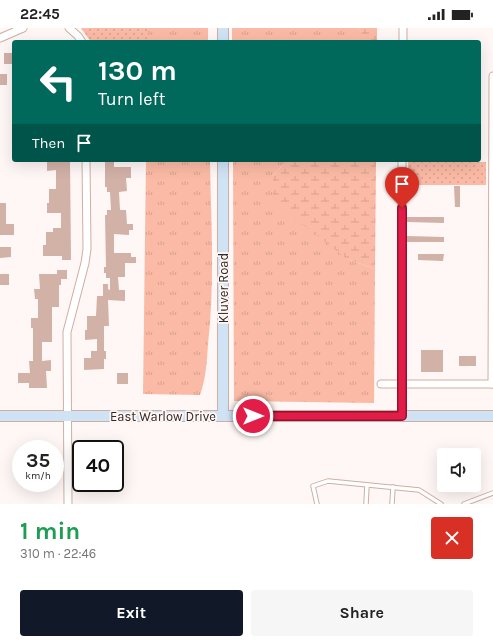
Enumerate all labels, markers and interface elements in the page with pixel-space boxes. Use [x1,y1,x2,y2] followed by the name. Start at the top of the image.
[20,5,60,23] text: 22:45
[98,54,177,87] text: 130 m
[32,56,84,108] icon: left
[98,88,166,110] text: Turn left
[73,132,95,154] icon: arrive
[32,134,65,152] text: Then
[385,167,419,208] pin
[391,173,413,195] icon: arrive
[216,253,231,323] street label: Kluver Road
[232,395,274,437] position arrow
[110,409,216,424] street label: East Warlow Drive
[72,440,124,492] speed limit sign: 40
[437,448,481,492] map controls
[437,448,481,492] button: sound
[26,449,50,472] text: 35
[25,470,51,482] text: km/h
[20,517,80,545] text: 1 min
[431,517,473,559] button: close
[20,546,96,561] text: 310 m · 22:46
[20,590,243,636] button: Exit
[251,590,473,636] button: Share

